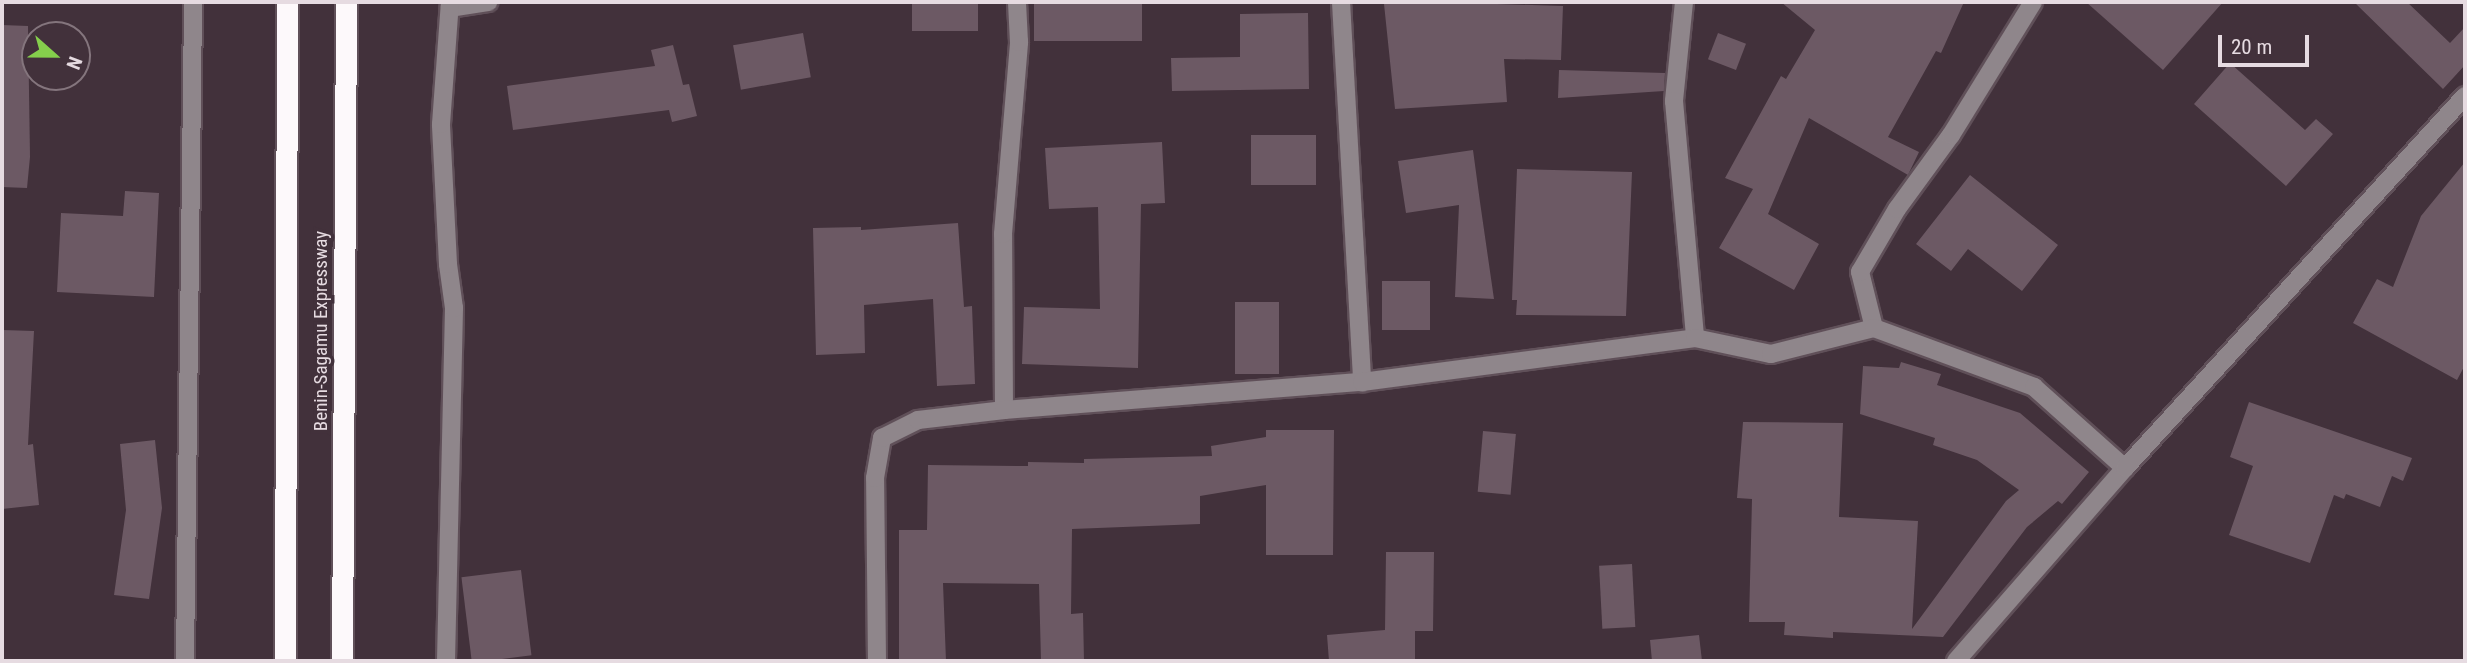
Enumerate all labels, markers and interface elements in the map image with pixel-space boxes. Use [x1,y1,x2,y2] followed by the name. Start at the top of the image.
[21,21,91,91] north arrow
[2222,21,2313,65] scale bar
[2231,35,2272,59] text: 20 m
[61,53,87,73] text: N
[310,231,332,431] street label: Benin-Sagamu Expressway

